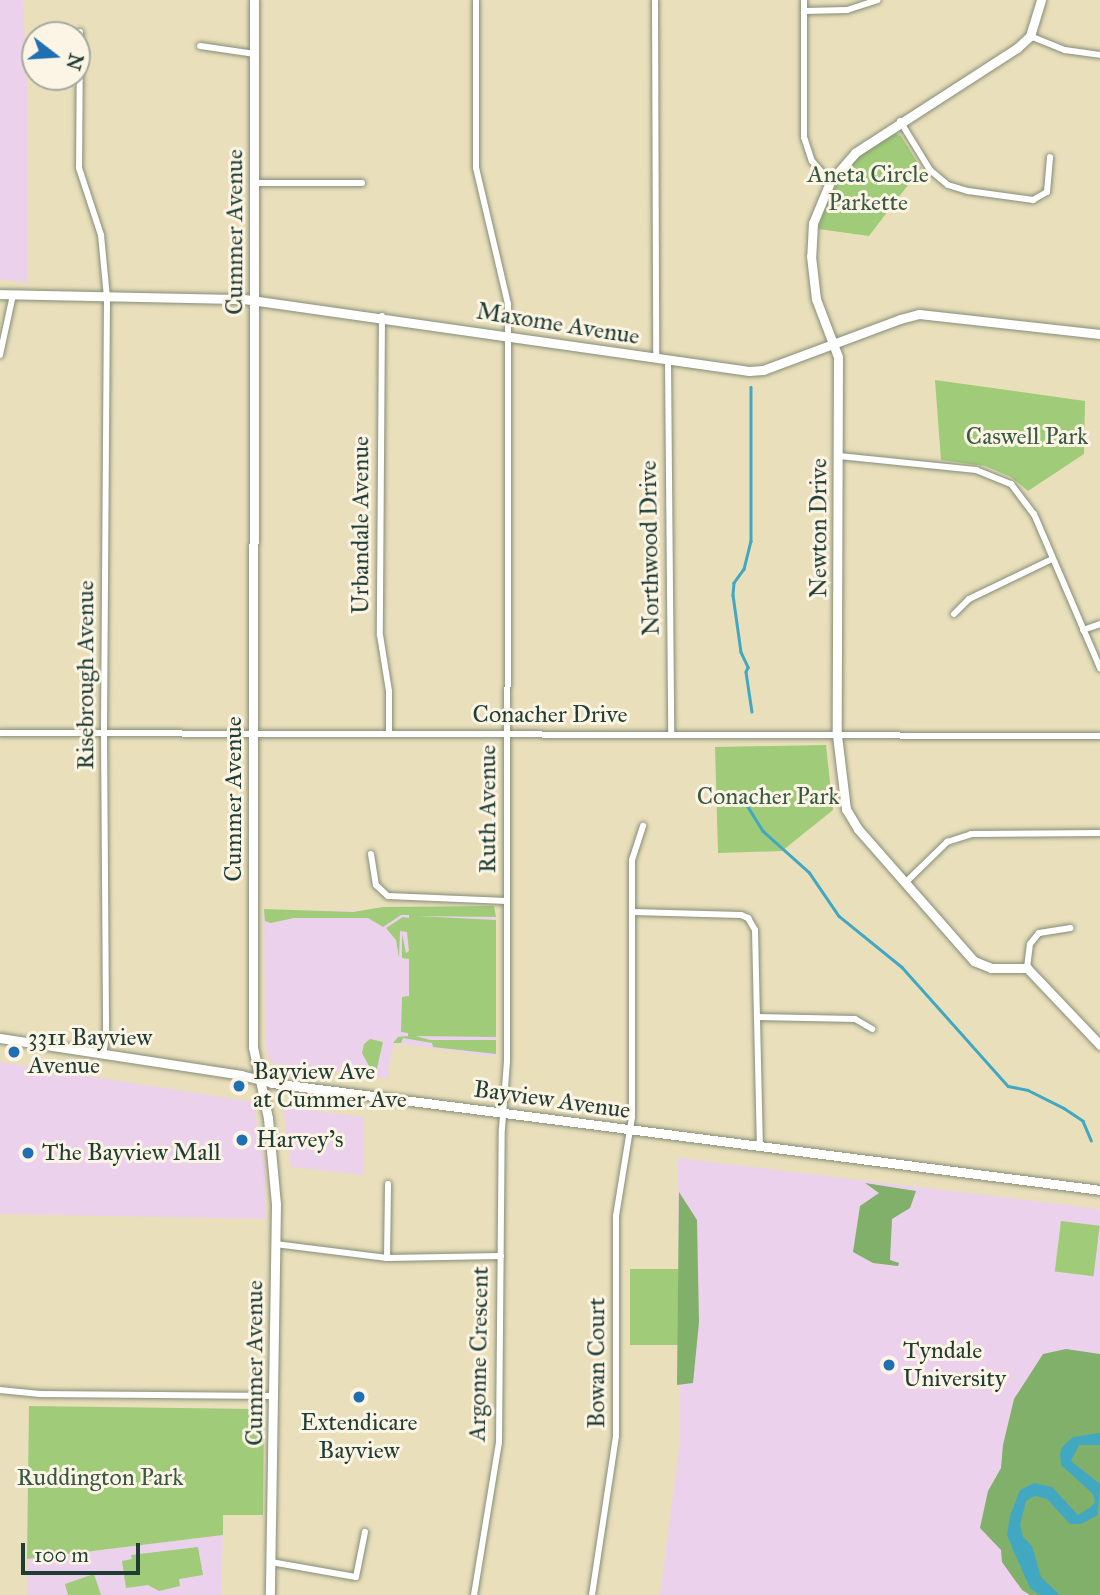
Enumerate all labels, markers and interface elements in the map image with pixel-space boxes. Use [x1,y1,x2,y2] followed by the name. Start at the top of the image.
[21,21,91,91] north arrow
[61,51,88,73] text: N
[221,149,249,315] street label: Cummer Avenue
[807,161,929,217] park label: Aneta Circle Parkette
[474,297,642,351] street label: Maxome Avenue
[966,423,1088,451] park label: Caswell Park
[347,436,375,614] street label: Urbandale Avenue
[805,458,833,598] street label: Newton Drive
[634,460,666,636] street label: Northwood Drive
[72,580,100,770] street label: Risebrough Avenue
[473,701,627,729] street label: Conacher Drive
[220,716,248,882] street label: Cummer Avenue
[474,745,502,873] street label: Ruth Avenue
[697,783,839,811] park label: Conacher Park
[28,1024,152,1080] place label: 3311 Bayview Avenue
[6,1044,22,1060] marker: 3311 Bayview Avenue
[253,1058,407,1114] place label: Bayview Ave at Cummer Ave
[472,1075,632,1125] street label: Bayview Avenue
[231,1078,247,1094] marker: Bayview Ave at Cummer Ave
[256,1126,344,1154] place label: Harvey's
[234,1132,250,1148] marker: Harvey's
[42,1139,221,1167] place label: The Bayview Mall
[20,1145,36,1161] marker: The Bayview Mall
[463,1266,495,1442] street label: Argonne Crescent
[241,1280,269,1446] street label: Cummer Avenue
[583,1298,611,1428] street label: Bowan Court
[903,1337,1006,1393] place label: Tyndale University
[881,1357,897,1373] marker: Tyndale University
[351,1389,367,1405] marker: Extendicare Bayview
[301,1409,417,1465] place label: Extendicare Bayview
[17,1464,183,1492] park label: Ruddington Park
[24,1528,144,1572] scale bar
[34,1542,89,1568] text: 100 m

